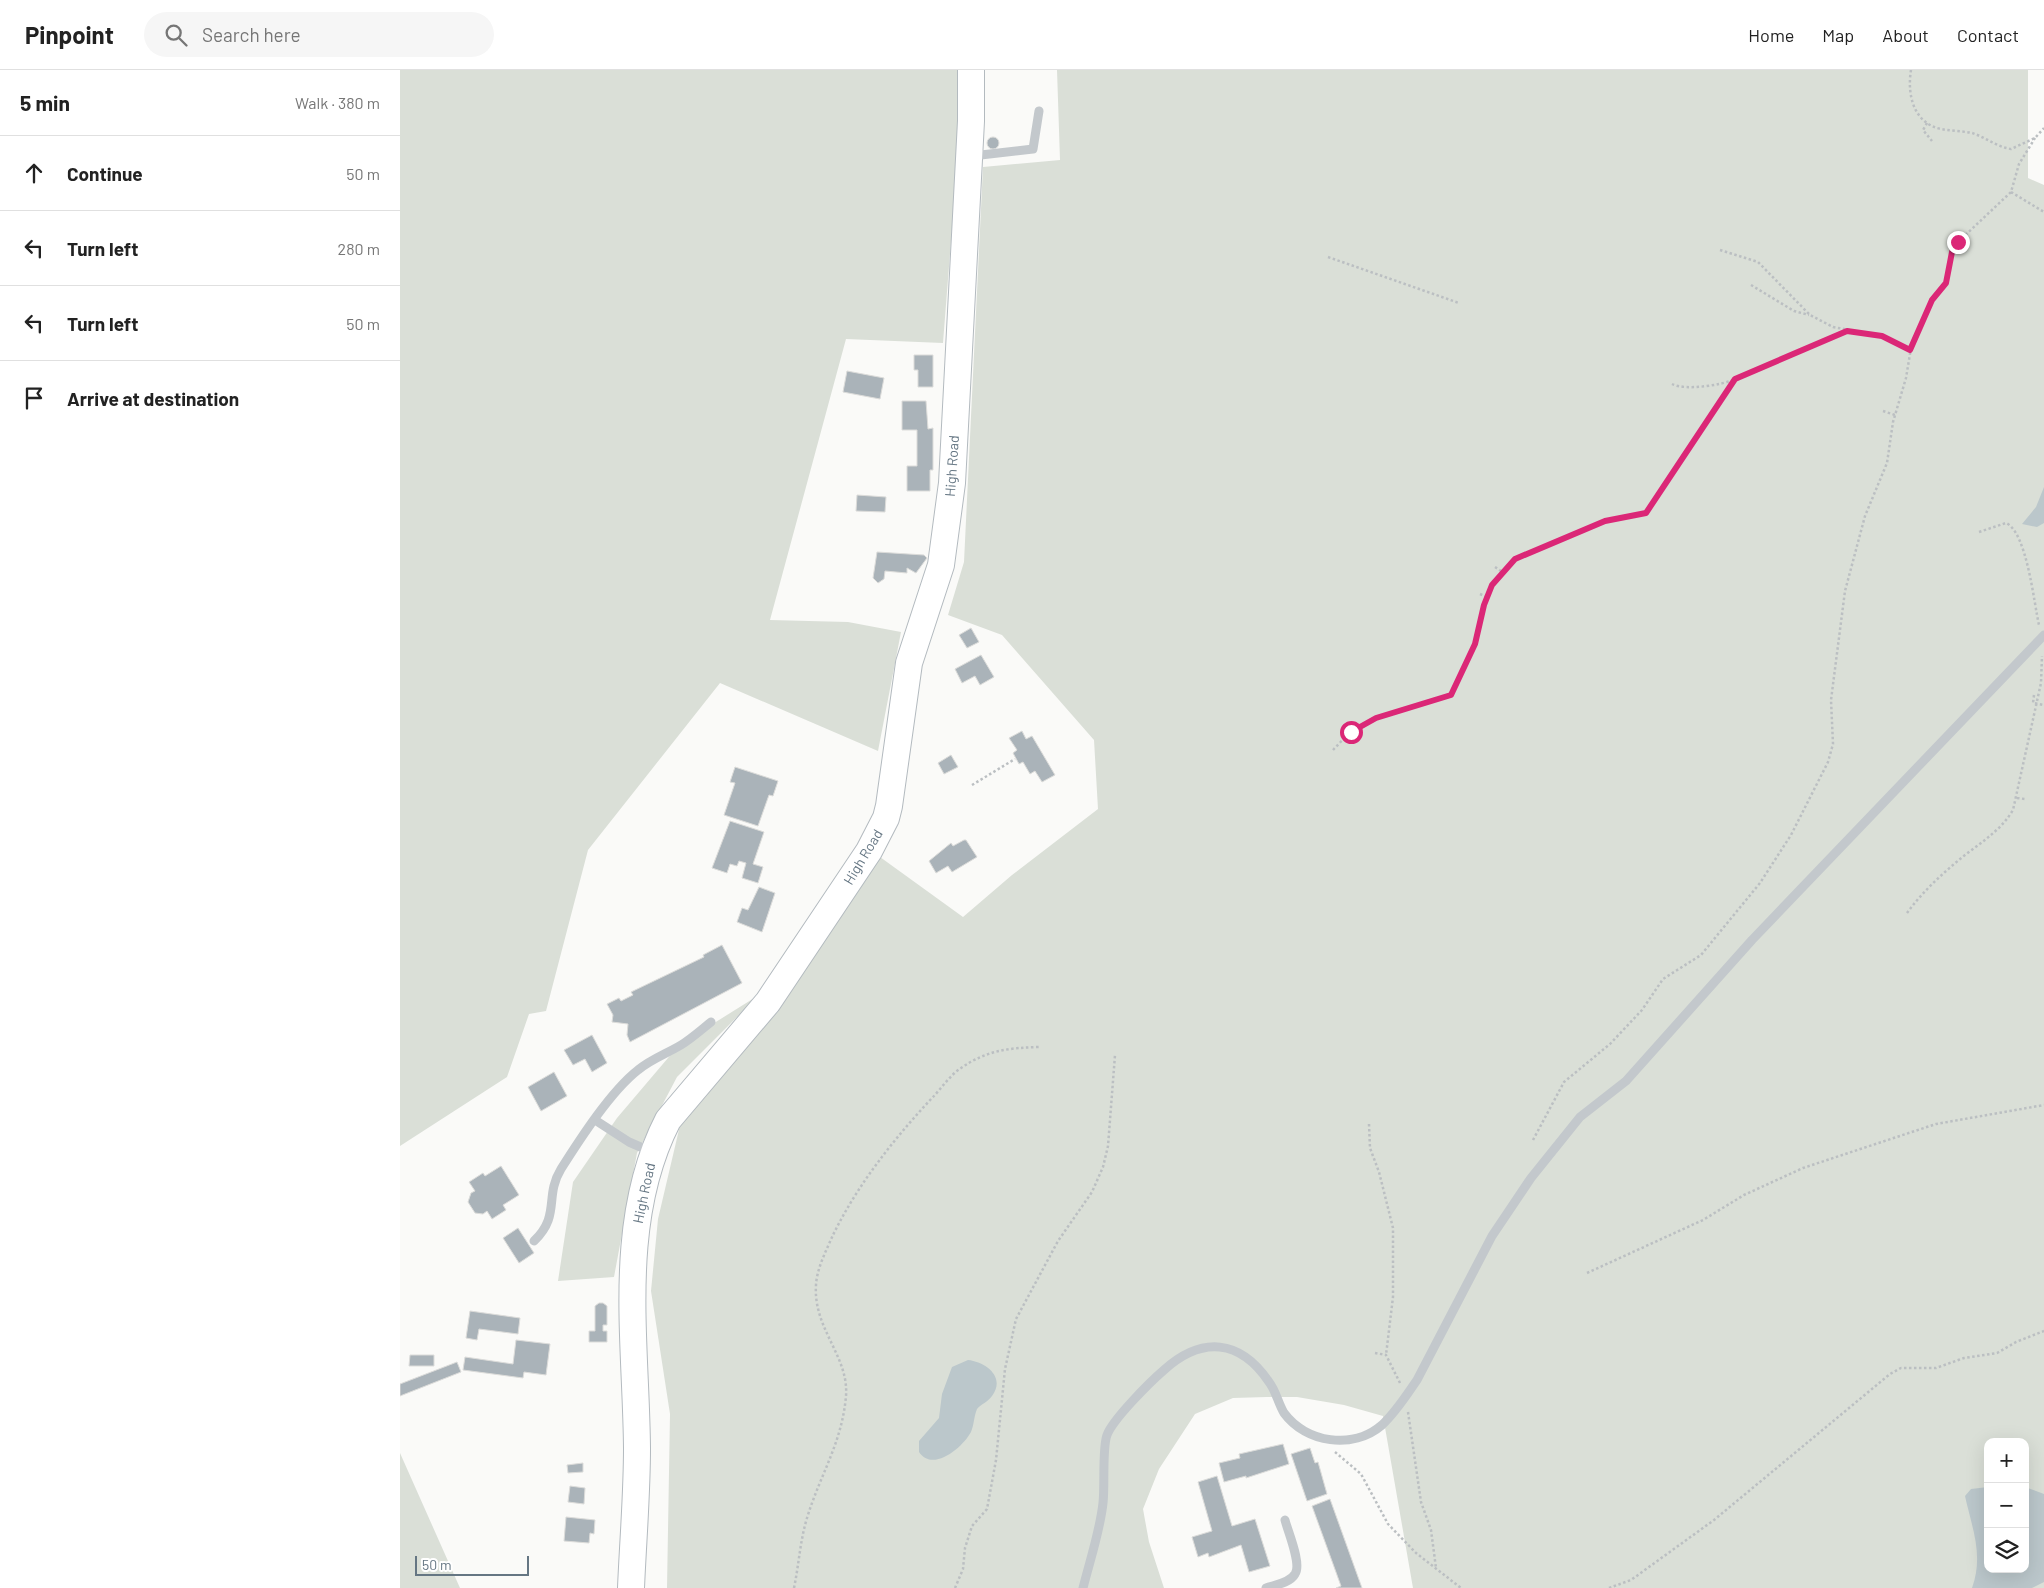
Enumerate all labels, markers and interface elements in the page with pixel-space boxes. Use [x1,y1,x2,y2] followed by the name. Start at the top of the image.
[144,12,494,57] search box
[25,20,114,49] text: Pinpoint
[162,21,190,49] icon: search
[202,23,301,46] text: Search here
[1748,24,1794,46] text: Home
[1822,24,1854,46] text: Map
[1882,24,1929,46] text: About
[1957,24,2019,46] text: Contact
[20,90,70,115] text: 5 min
[295,93,380,112] text: Walk · 380 m
[20,159,48,187] icon: ahead
[67,162,143,185] text: Continue
[346,164,380,183] text: 50 m
[1947,231,1970,254] route end
[20,234,48,262] icon: left
[67,237,138,260] text: Turn left
[338,239,380,258] text: 280 m
[20,309,48,337] icon: left
[67,312,138,335] text: Turn left
[346,314,380,333] text: 50 m
[20,384,48,412] icon: arrive
[67,387,239,410] text: Arrive at destination
[941,435,962,497] street label: High Road
[1340,721,1363,744] route start
[839,826,886,887] street label: High Road
[629,1161,658,1225] street label: High Road
[1984,1438,2029,1573] map controls
[1984,1438,2029,1483] button: +
[1984,1483,2029,1528] button: −
[1984,1528,2029,1573] button: layers
[415,1553,529,1576] scale bar
[422,1556,451,1573] text: 50 m

